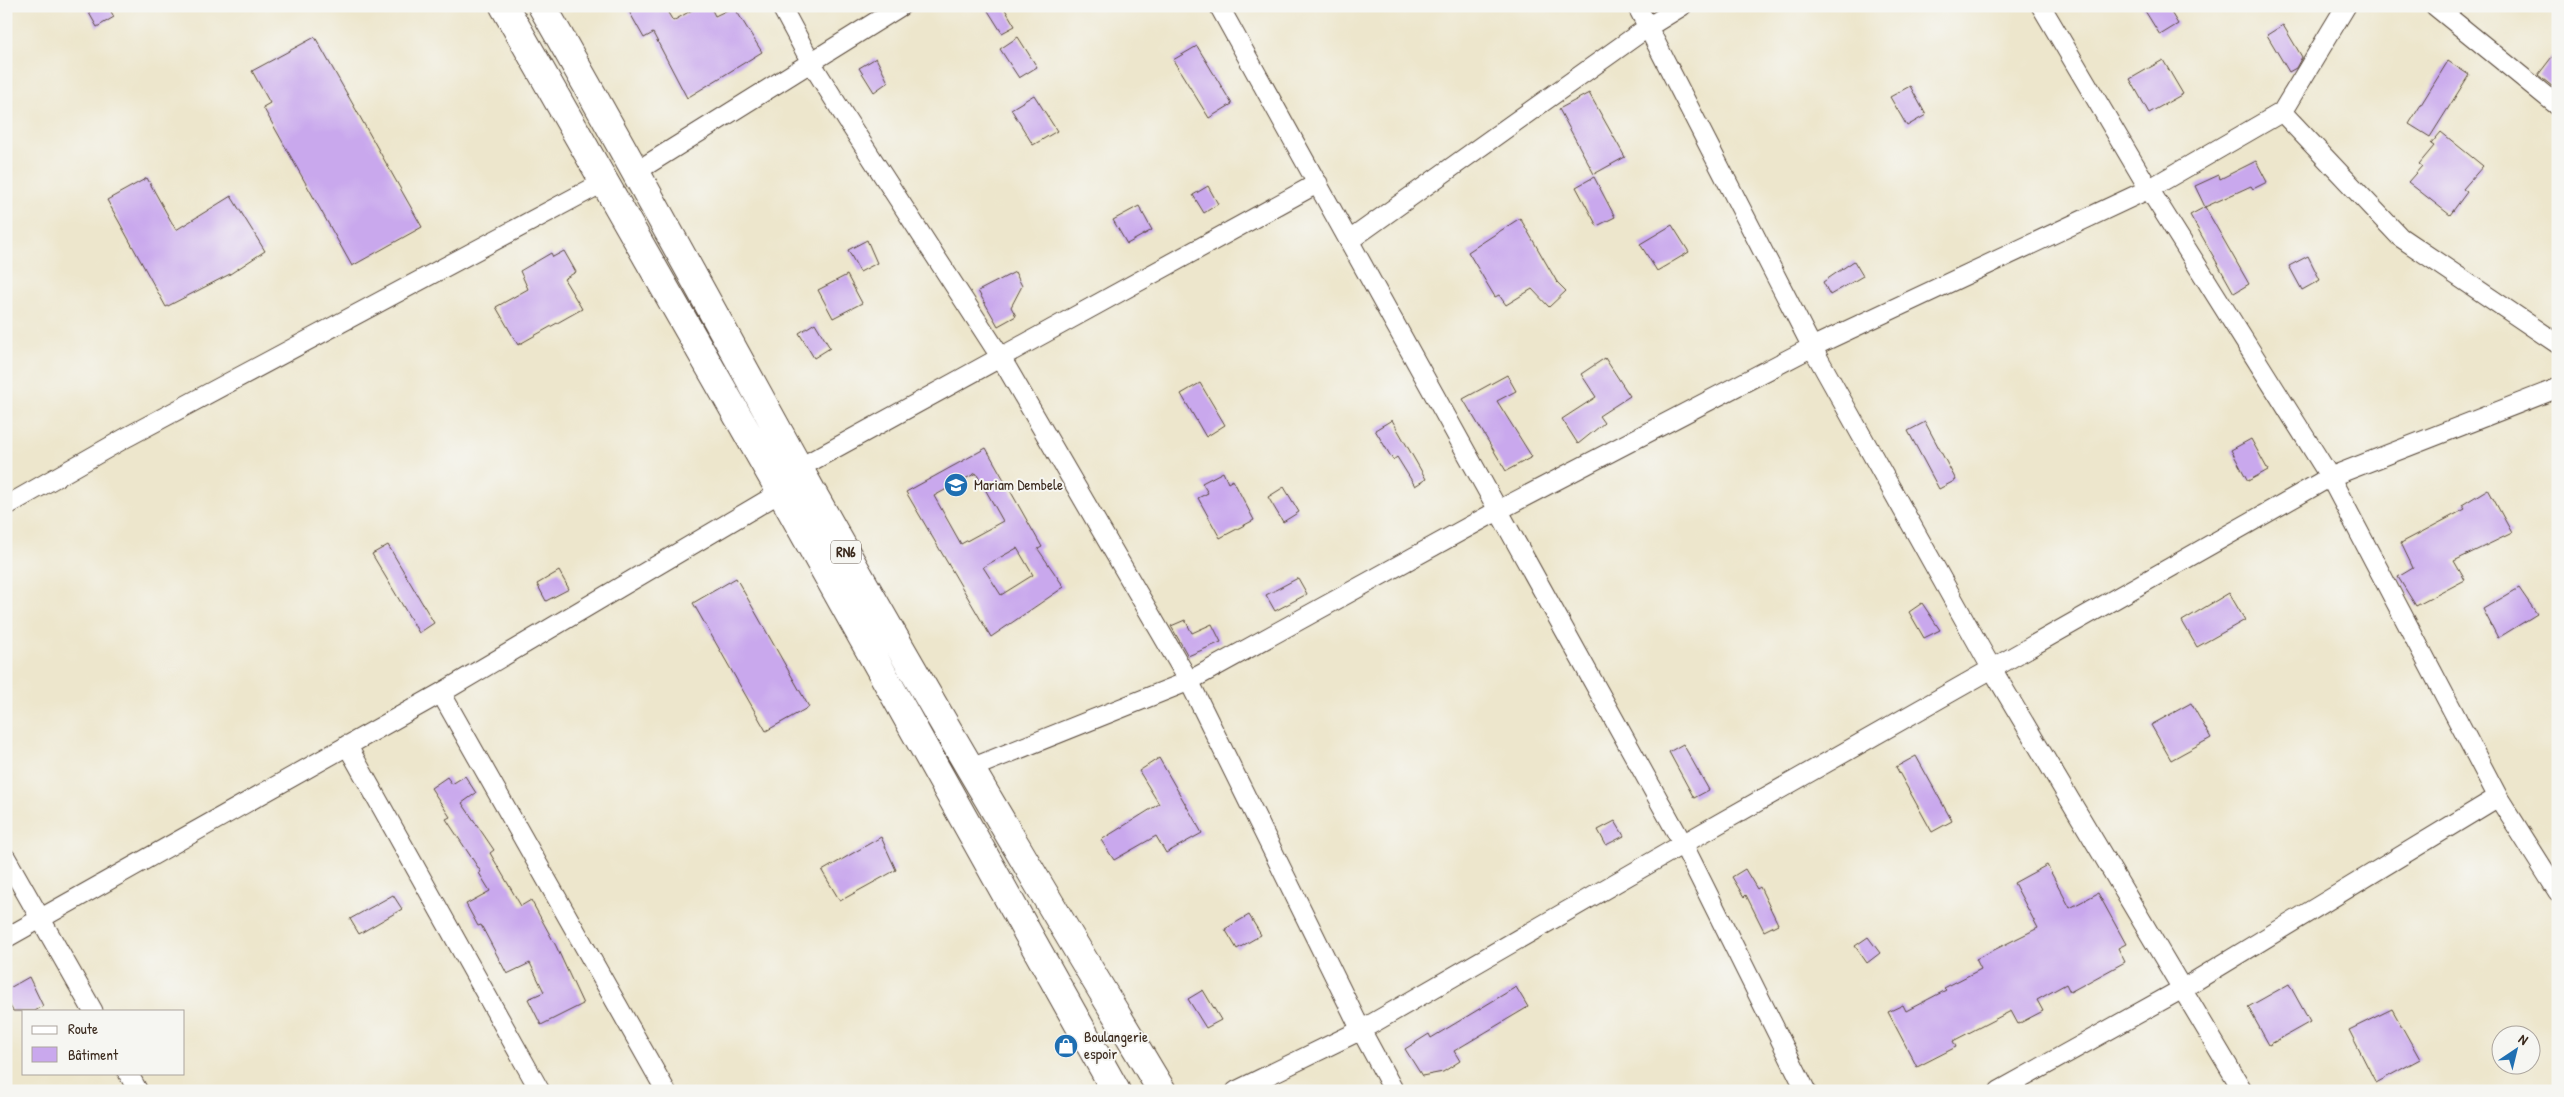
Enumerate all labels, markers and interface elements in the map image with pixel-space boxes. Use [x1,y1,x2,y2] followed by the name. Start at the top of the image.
[943,472,969,498] school or university icon: Mariam Dembele
[974,474,1063,495] place label: Mariam Dembele
[831,540,861,564] road number: RN6
[22,1010,185,1074] legend
[68,1018,98,1039] text: Route
[2492,1024,2542,1074] north arrow
[1084,1026,1148,1064] place label: Boulangerie espoir
[2515,1029,2533,1049] text: N
[1053,1033,1079,1059] shop icon: Boulangerie espoir
[68,1044,119,1065] text: Bâtiment

